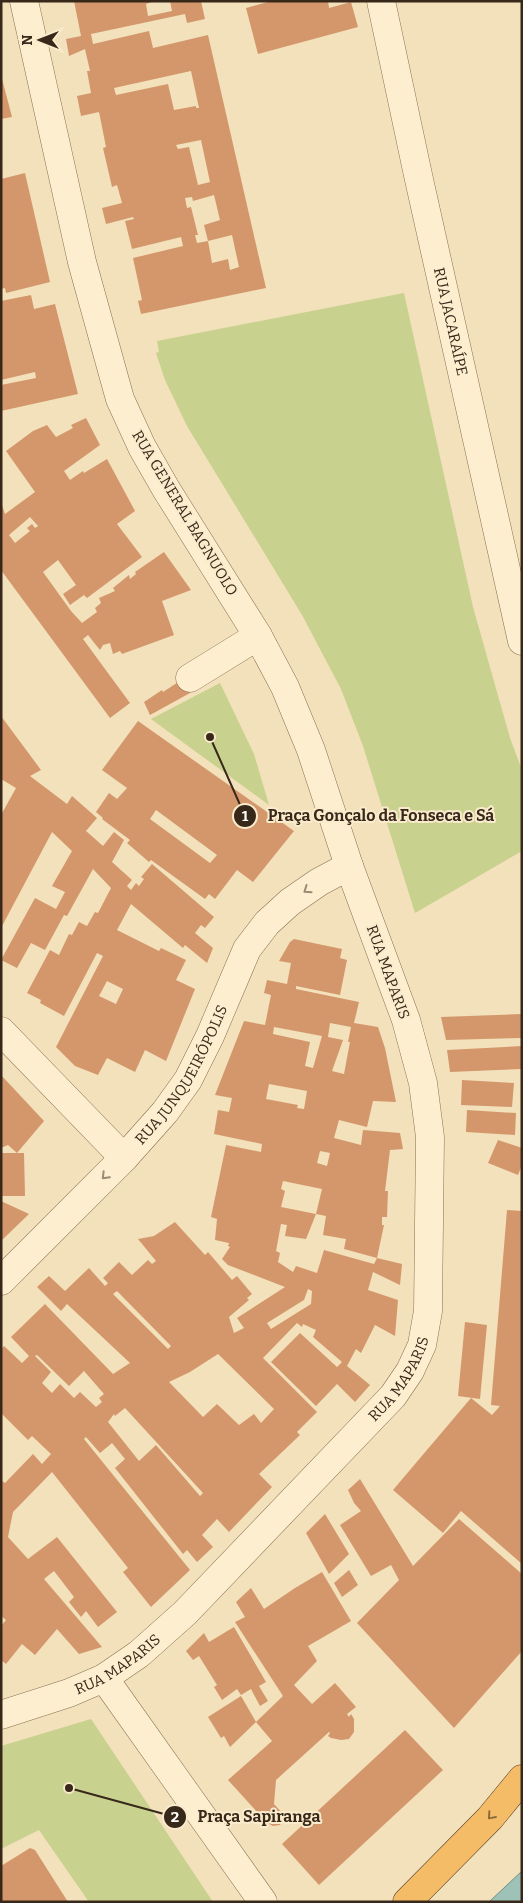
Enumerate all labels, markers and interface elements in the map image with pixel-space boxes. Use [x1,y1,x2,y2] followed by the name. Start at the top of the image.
[15,15,65,65] north arrow
[19,34,36,45] text: N
[430,266,472,377] street label: RUA JACARAÍPE
[128,427,242,599] street label: RUA GENERAL BAGNUOLO
[232,800,504,831] callout: Praça Gonçalo da Fonseca e Sá
[268,806,494,825] text: Praça Gonçalo da Fonseca e Sá
[242,807,249,825] text: 1
[303,884,313,893] one-way arrow
[363,922,413,1022] street label: RUA MAPARIS
[131,1002,231,1148] street label: RUA JUNQUEIRÓPOLIS
[102,1171,111,1180] one-way arrow
[365,1335,432,1425] street label: RUA MAPARIS
[72,1630,164,1699] street label: RUA MAPARIS
[163,1801,331,1832] callout: Praça Sapiranga
[197,1807,321,1826] text: Praça Sapiranga
[171,1808,179,1826] text: 2
[487,1811,496,1820] one-way arrow

